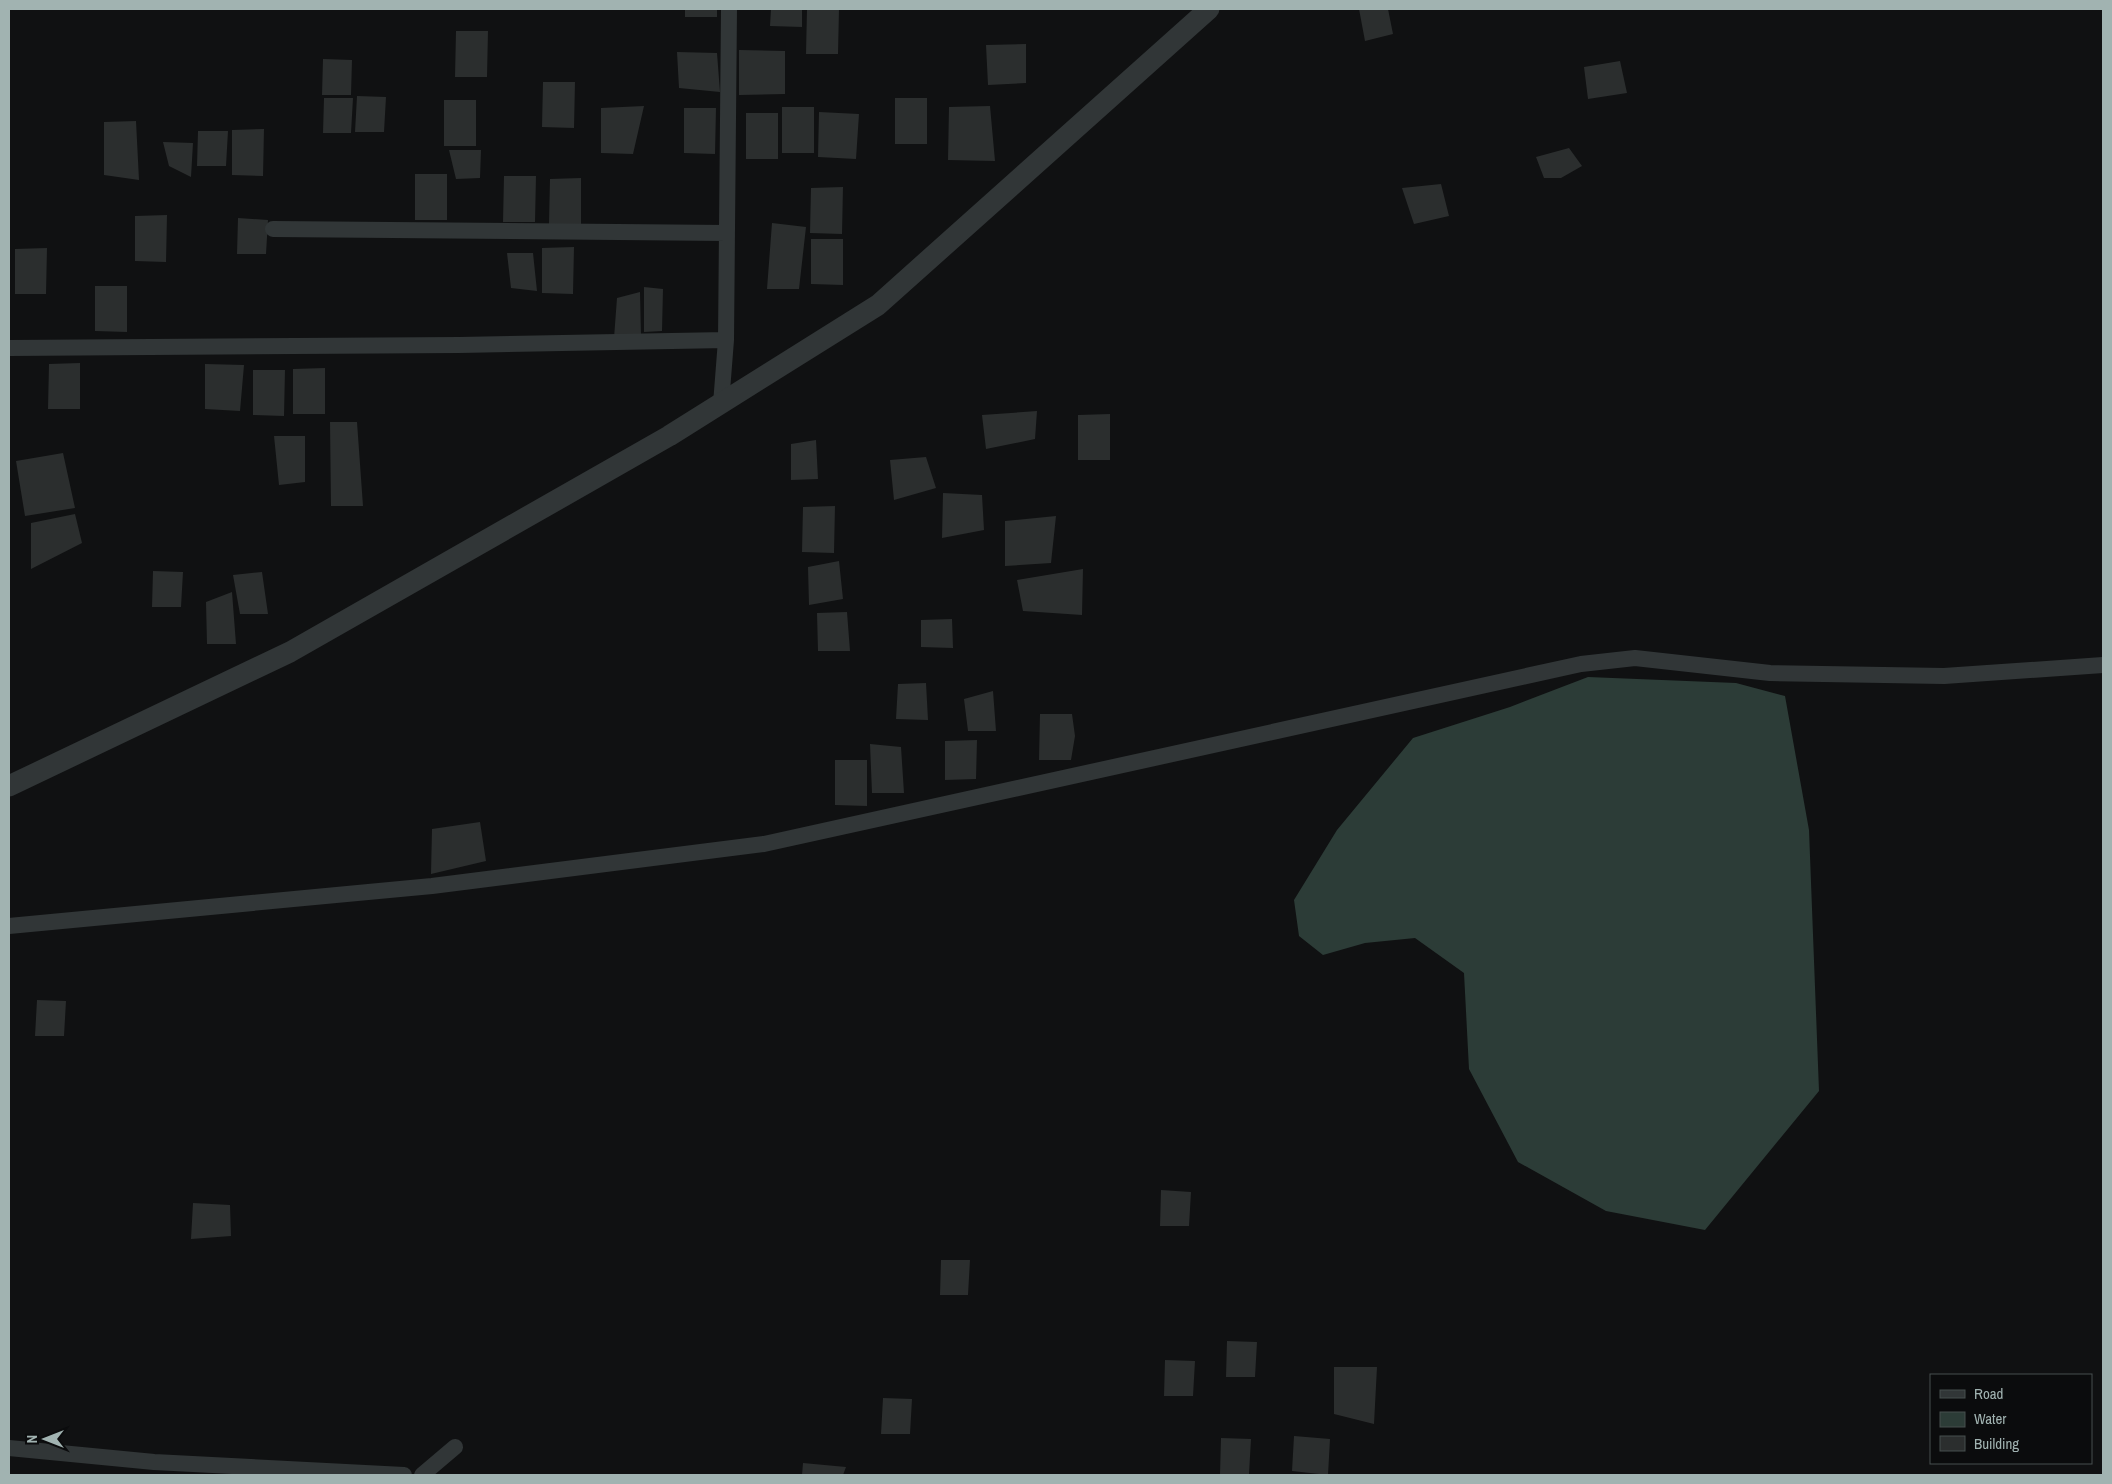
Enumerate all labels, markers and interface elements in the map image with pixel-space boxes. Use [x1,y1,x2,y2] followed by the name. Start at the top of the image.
[1930,1374,2092,1464] legend
[1974,1383,2003,1404] text: Road
[1974,1408,2006,1429] text: Water
[20,1414,70,1464] north arrow
[1974,1433,2019,1454] text: Building
[23,1435,41,1443] text: N

